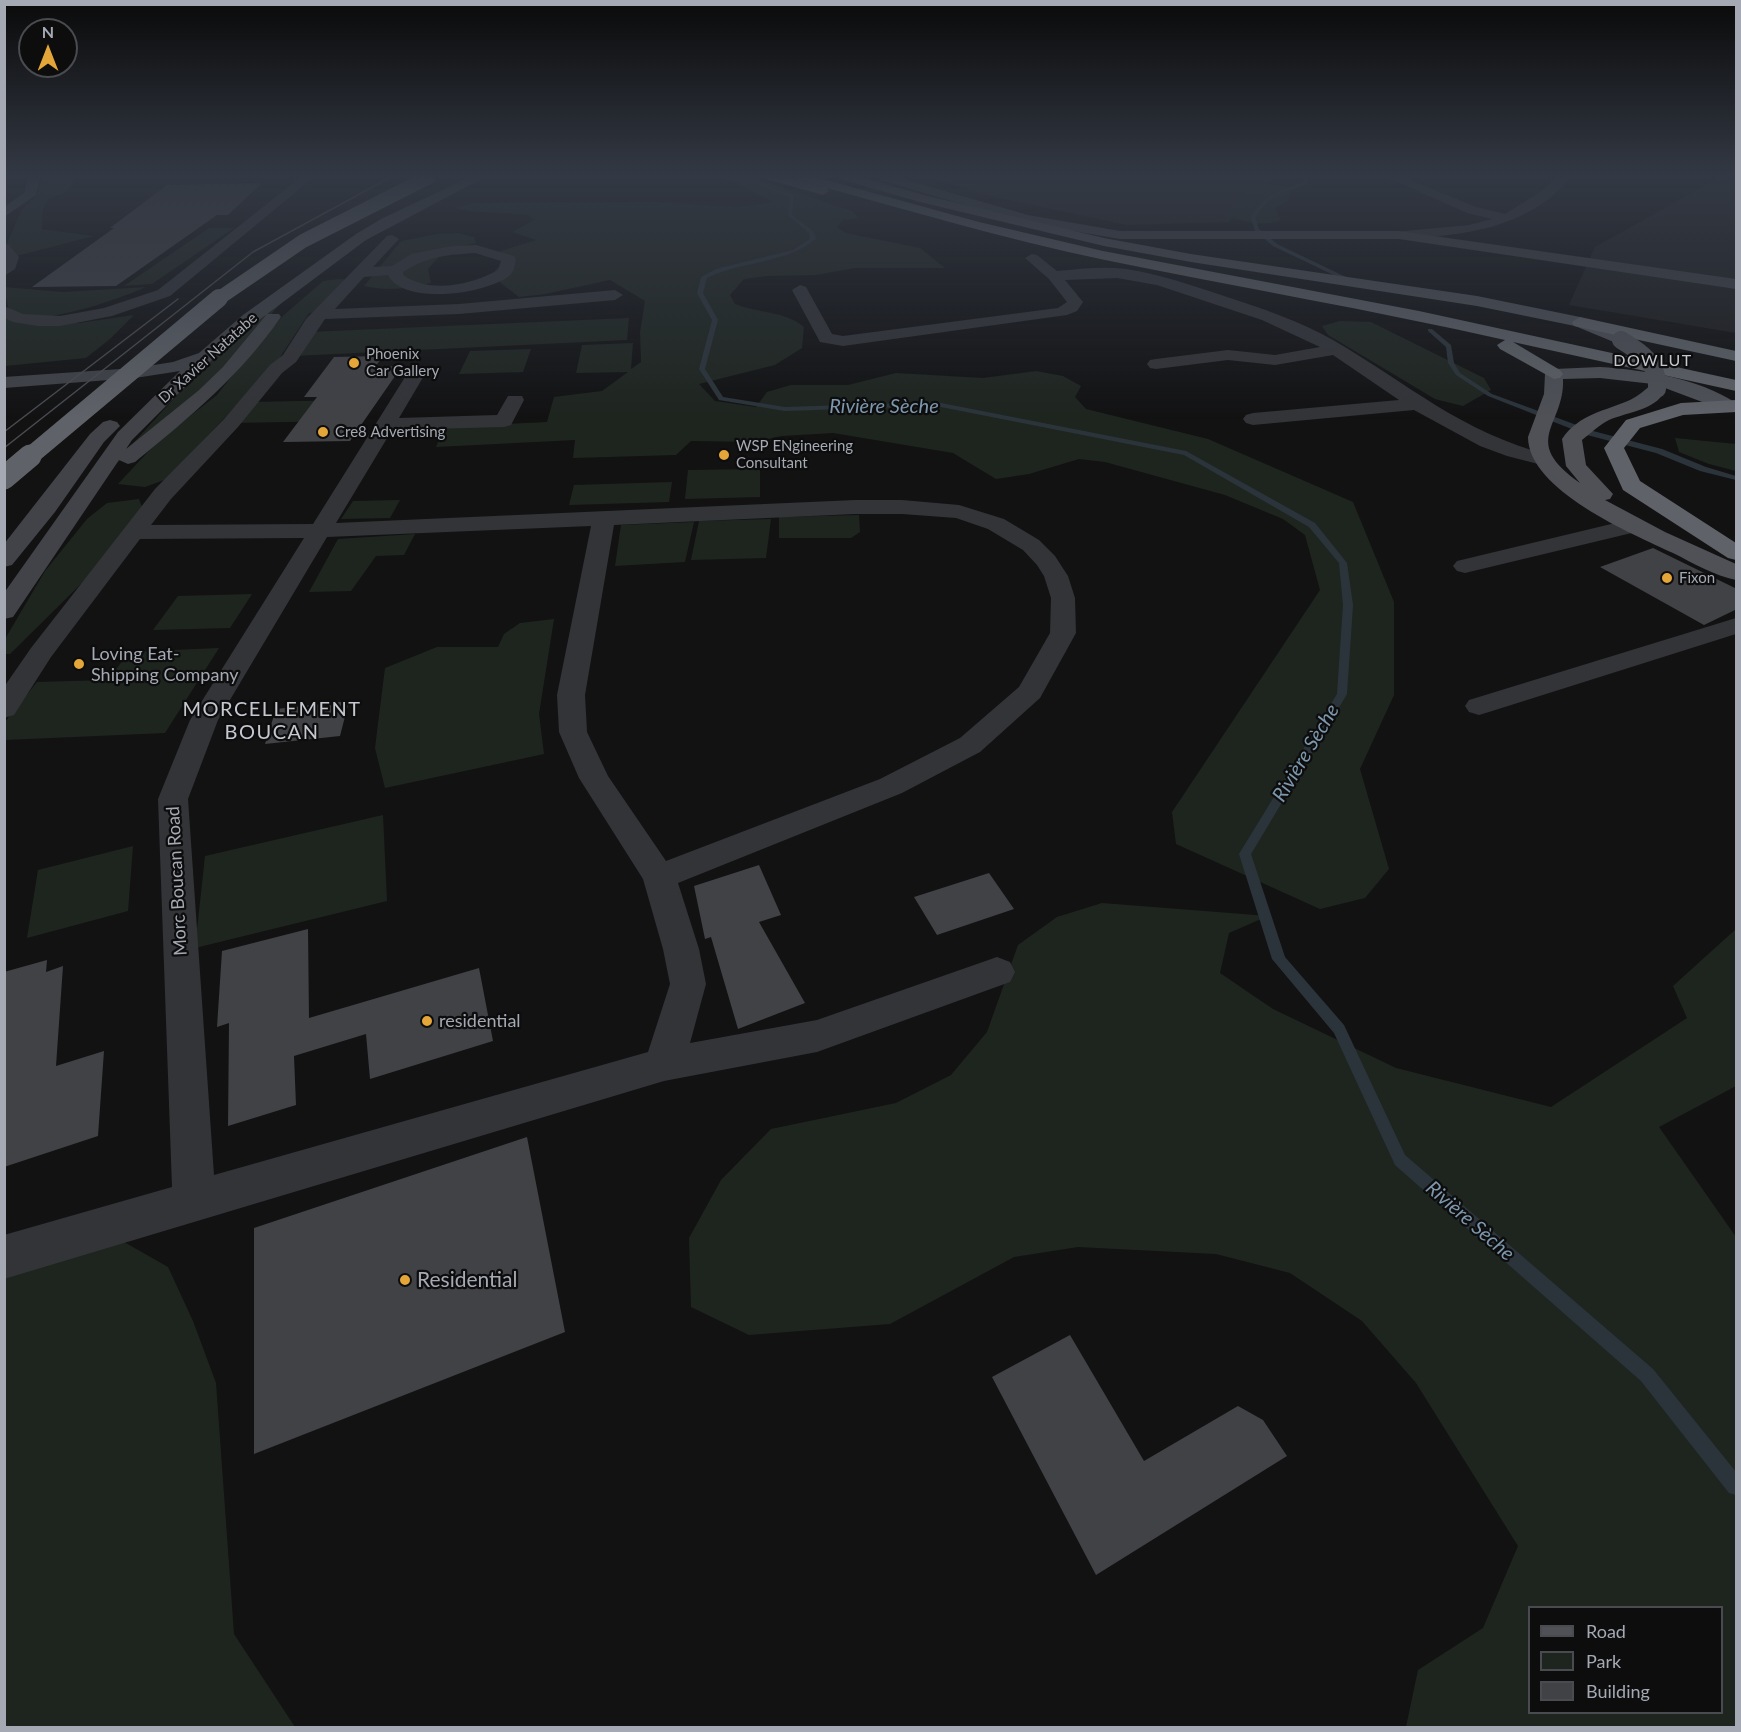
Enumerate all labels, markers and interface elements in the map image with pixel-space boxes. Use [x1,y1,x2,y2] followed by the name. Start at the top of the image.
[18,18,78,78] north arrow
[42,22,54,41] text: N
[155,309,261,407] street label: Dr Xavier Natatabe
[366,345,439,380] place label: Phoenix Car Gallery
[1613,351,1693,371] district label: DOWLUT
[347,356,361,370] marker: Phoenix Car Gallery
[829,395,939,419] water label: Rivière Sèche
[335,423,445,441] place label: Cre8 Advertising
[316,425,330,439] marker: Cre8 Advertising
[736,437,853,472] place label: WSP ENgineering Consultant
[717,448,731,462] marker: WSP ENgineering Consultant
[1679,569,1715,587] place label: Fixon
[1660,571,1674,585] marker: Fixon
[91,643,238,686] place label: Loving Eat- Shipping Company
[72,657,86,671] marker: Loving Eat- Shipping Company
[182,698,362,745] district label: MORCELLEMENT BOUCAN
[1268,700,1344,806] water label: Rivière Sèche
[162,806,192,956] street label: Morc Boucan Road
[439,1010,521,1032] place label: residential
[420,1014,434,1028] marker: residential
[1421,1176,1519,1266] water label: Rivière Sèche
[417,1267,517,1293] place label: Residential
[398,1273,412,1287] marker: Residential
[1528,1606,1723,1714] legend
[1586,1620,1626,1642] text: Road
[1586,1650,1621,1672] text: Park
[1586,1680,1650,1702] text: Building

